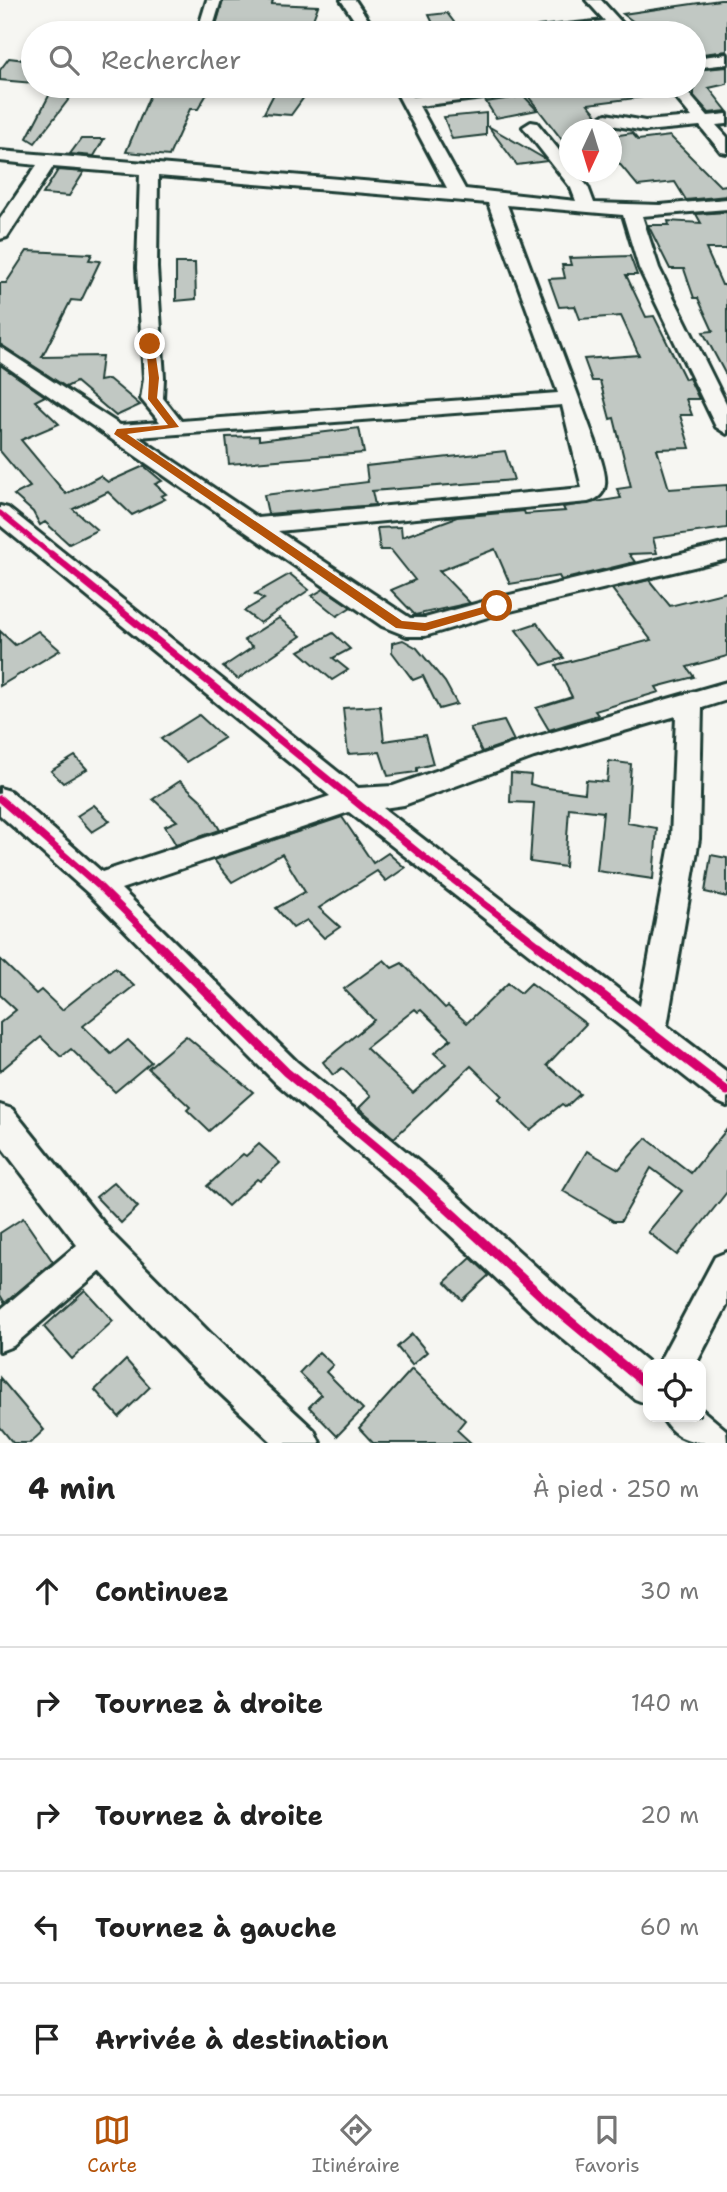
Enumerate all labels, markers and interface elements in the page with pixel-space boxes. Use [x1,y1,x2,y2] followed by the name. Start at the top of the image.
[21,21,706,98] search box
[45,41,83,79] icon: search
[101,42,241,77] text: Rechercher
[559,119,622,182] north arrow
[134,328,165,359] route end
[481,590,512,621] route start
[643,1359,706,1422] map controls
[643,1359,706,1422] button: locate
[28,1468,115,1509] text: 4 min
[533,1474,699,1504] text: À pied · 250 m
[28,1572,66,1610] icon: ahead
[95,1574,229,1609] text: Continuez
[640,1576,699,1606] text: 30 m
[28,1684,66,1722] icon: right
[95,1686,323,1721] text: Tournez à droite
[631,1688,699,1718] text: 140 m
[28,1796,66,1834] icon: right
[95,1798,323,1833] text: Tournez à droite
[640,1800,699,1830] text: 20 m
[28,1908,66,1946] icon: left
[95,1910,337,1945] text: Tournez à gauche
[640,1912,699,1942] text: 60 m
[28,2020,66,2058] icon: arrive
[95,2022,389,2057] text: Arrivée à destination
[87,2111,137,2178] tab: Carte
[312,2111,400,2178] tab: Itinéraire
[575,2111,640,2178] tab: Favoris

